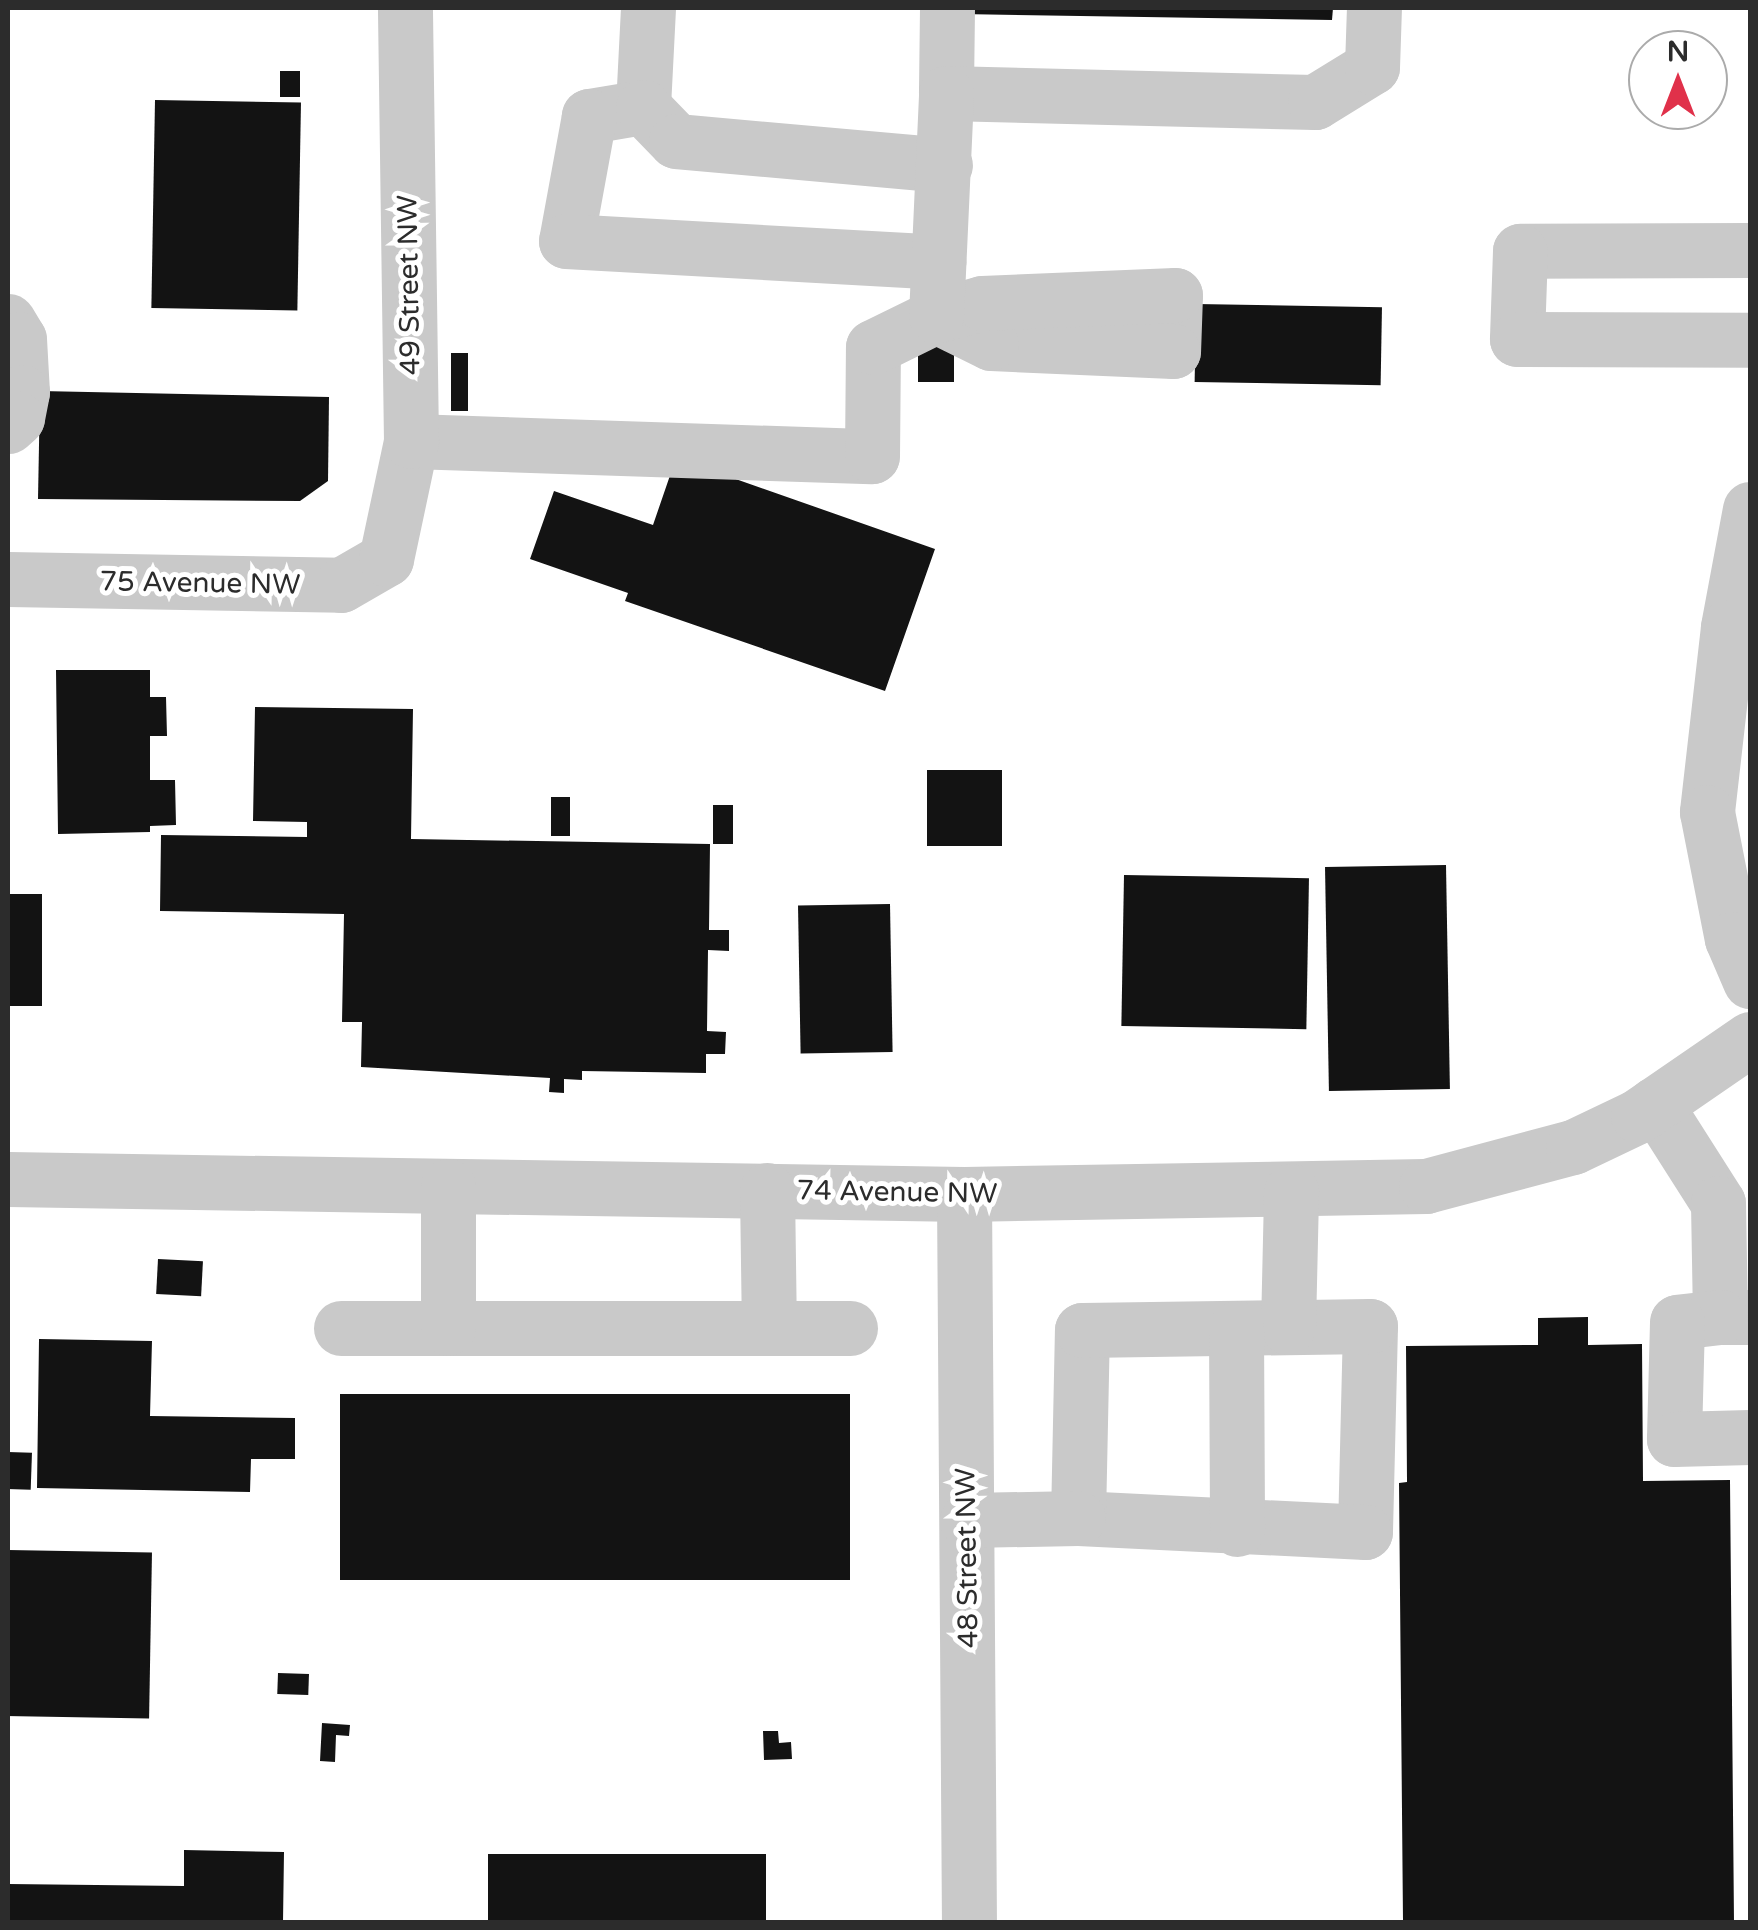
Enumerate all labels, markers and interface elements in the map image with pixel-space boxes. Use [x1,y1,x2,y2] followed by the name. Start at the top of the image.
[1628,30,1728,130] north arrow
[1667,35,1689,69] text: N
[391,194,427,376] street label: 49 Street NW
[99,564,301,602] street label: 75 Avenue NW
[796,1173,998,1211] street label: 74 Avenue NW
[949,1467,985,1649] street label: 48 Street NW

